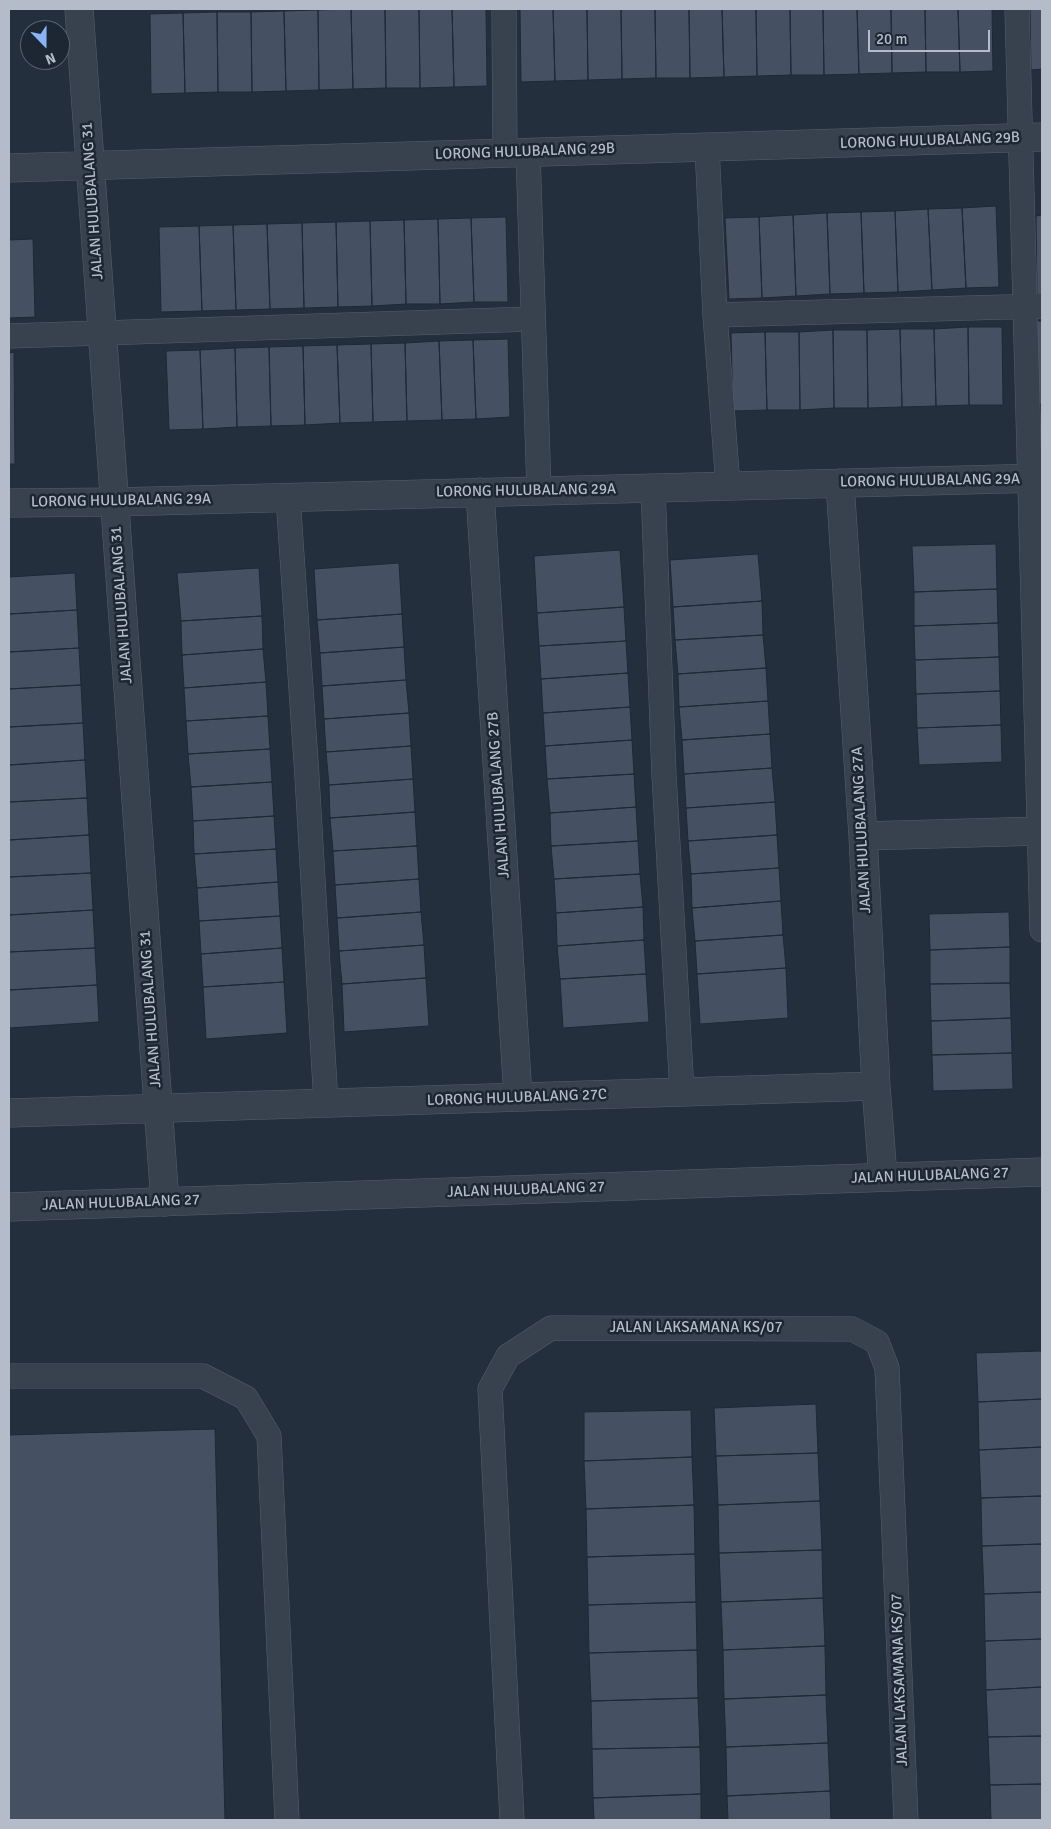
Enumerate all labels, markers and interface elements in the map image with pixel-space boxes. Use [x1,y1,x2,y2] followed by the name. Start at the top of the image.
[20,20,70,70] north arrow
[871,20,994,52] scale bar
[876,30,907,48] text: 20 m
[43,49,58,68] text: N
[79,122,107,280] street label: JALAN HULUBALANG 31
[840,129,1020,153] street label: LORONG HULUBALANG 29B
[435,140,615,164] street label: LORONG HULUBALANG 29B
[840,470,1020,492] street label: LORONG HULUBALANG 29A
[436,480,616,502] street label: LORONG HULUBALANG 29A
[31,490,211,512] street label: LORONG HULUBALANG 29A
[108,526,136,684] street label: JALAN HULUBALANG 31
[484,711,514,879] street label: JALAN HULUBALANG 27B
[849,746,875,914] street label: JALAN HULUBALANG 27A
[137,930,165,1088] street label: JALAN HULUBALANG 31
[427,1086,607,1110] street label: LORONG HULUBALANG 27C
[851,1164,1009,1188] street label: JALAN HULUBALANG 27
[447,1178,605,1202] street label: JALAN HULUBALANG 27
[42,1191,200,1215] street label: JALAN HULUBALANG 27
[609,1319,783,1337] street label: JALAN LAKSAMANA KS/07
[888,1593,912,1767] street label: JALAN LAKSAMANA KS/07

